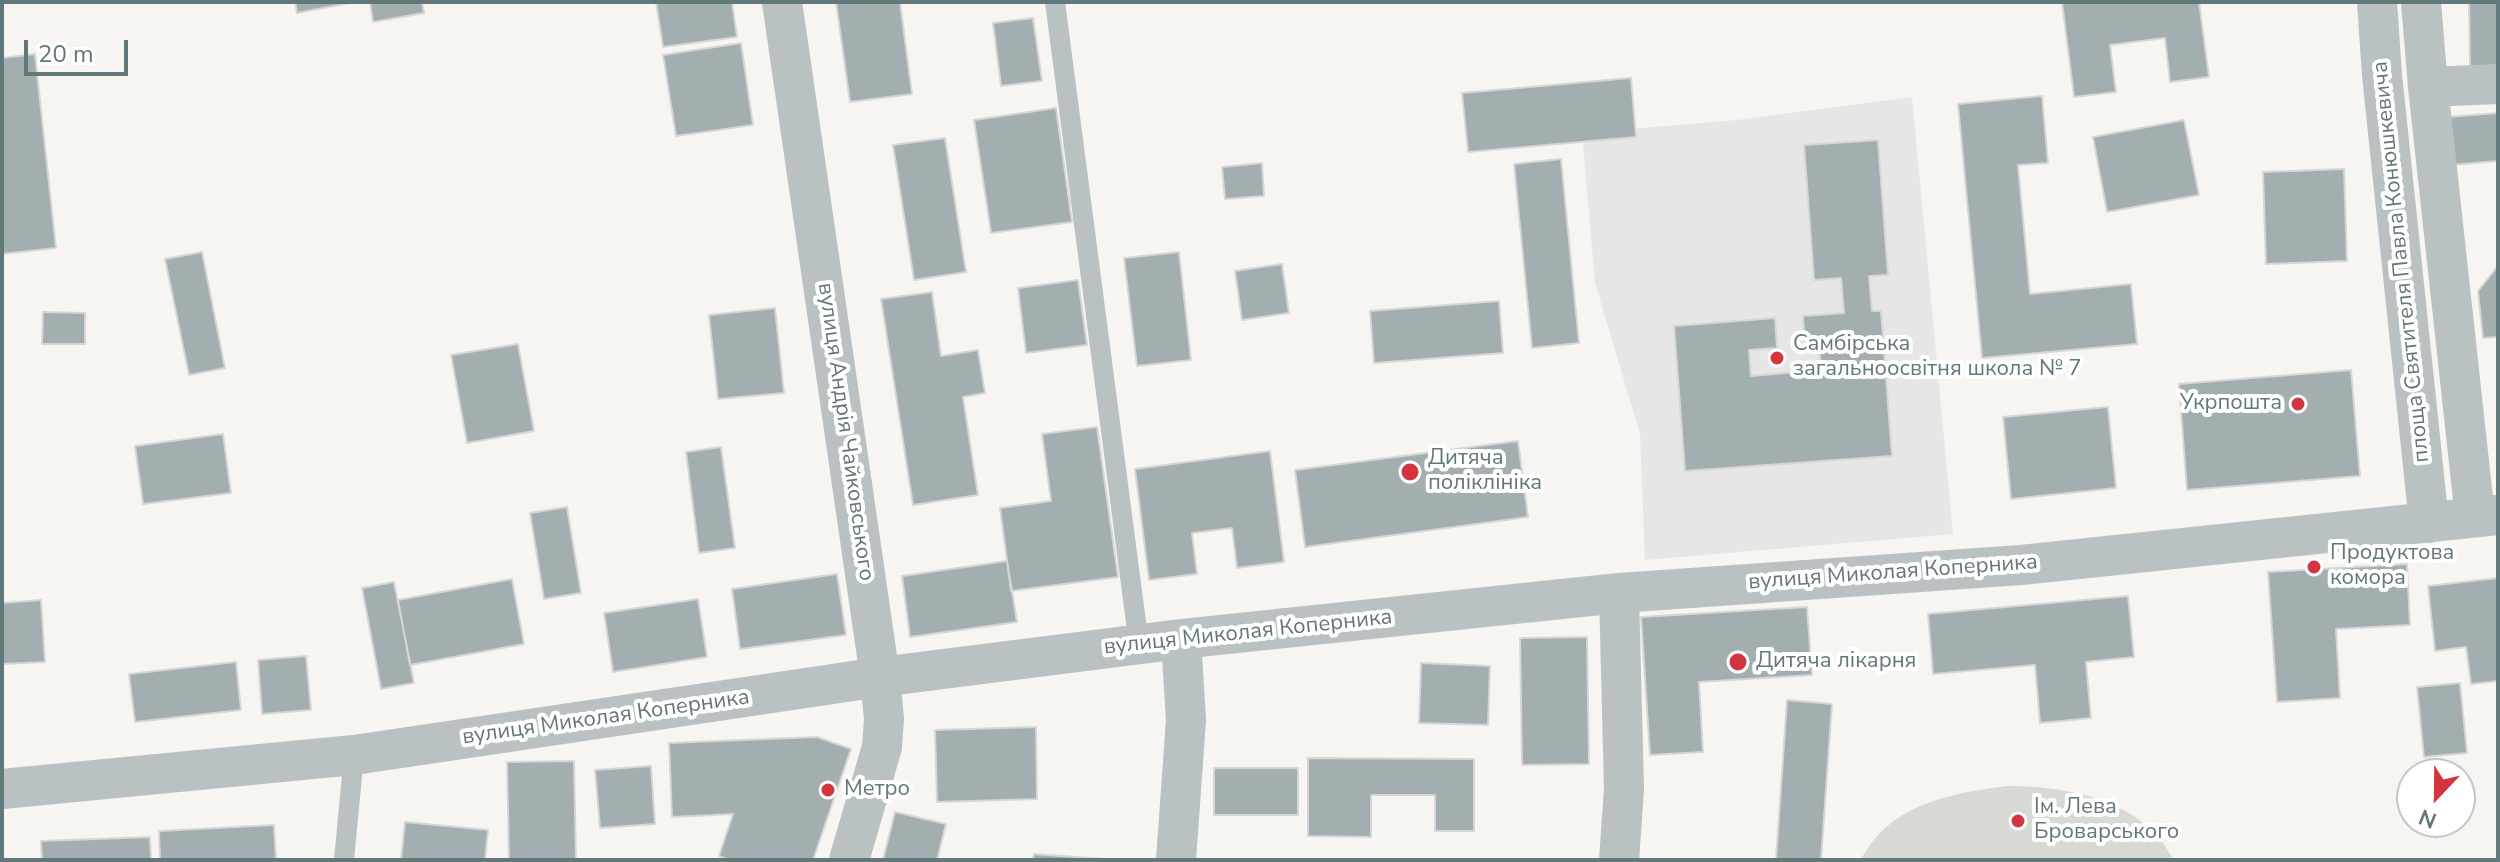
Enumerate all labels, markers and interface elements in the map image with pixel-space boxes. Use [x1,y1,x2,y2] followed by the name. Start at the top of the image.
[28,24,132,74] scale bar
[38,38,94,70] text: 20 m
[2368,60,2436,464] street label: площа Святителя Павла Конюшкевича
[811,281,879,583] street label: вулиця Андрія Чайковського
[1793,332,2082,384] place label: Самбірська загальноосвітня школа № 7
[1768,349,1786,367] marker: Самбірська загальноосвітня школа № 7
[2180,391,2282,417] place label: Укрпошта
[2289,395,2307,413] marker: Укрпошта
[1428,446,1542,498] place label: Дитяча поліклініка
[1399,461,1421,483] marker: Дитяча поліклініка
[2330,541,2454,592] place label: Продуктова комора
[1747,550,2039,596] street label: вулиця Миколая Коперника
[2305,558,2323,576] marker: Продуктова комора
[1102,605,1394,661] street label: вулиця Миколая Коперника
[1756,649,1916,675] place label: Дитяча лікарня
[1727,651,1749,673] marker: Дитяча лікарня
[461,685,751,751] street label: вулиця Миколая Коперника
[2396,758,2476,838] north arrow
[844,777,910,803] place label: Метро
[819,781,837,799] marker: Метро
[2034,795,2179,846] place label: Ім. Лева Броварського
[2415,801,2441,835] text: N
[2009,812,2027,830] marker: Ім. Лева Броварського

